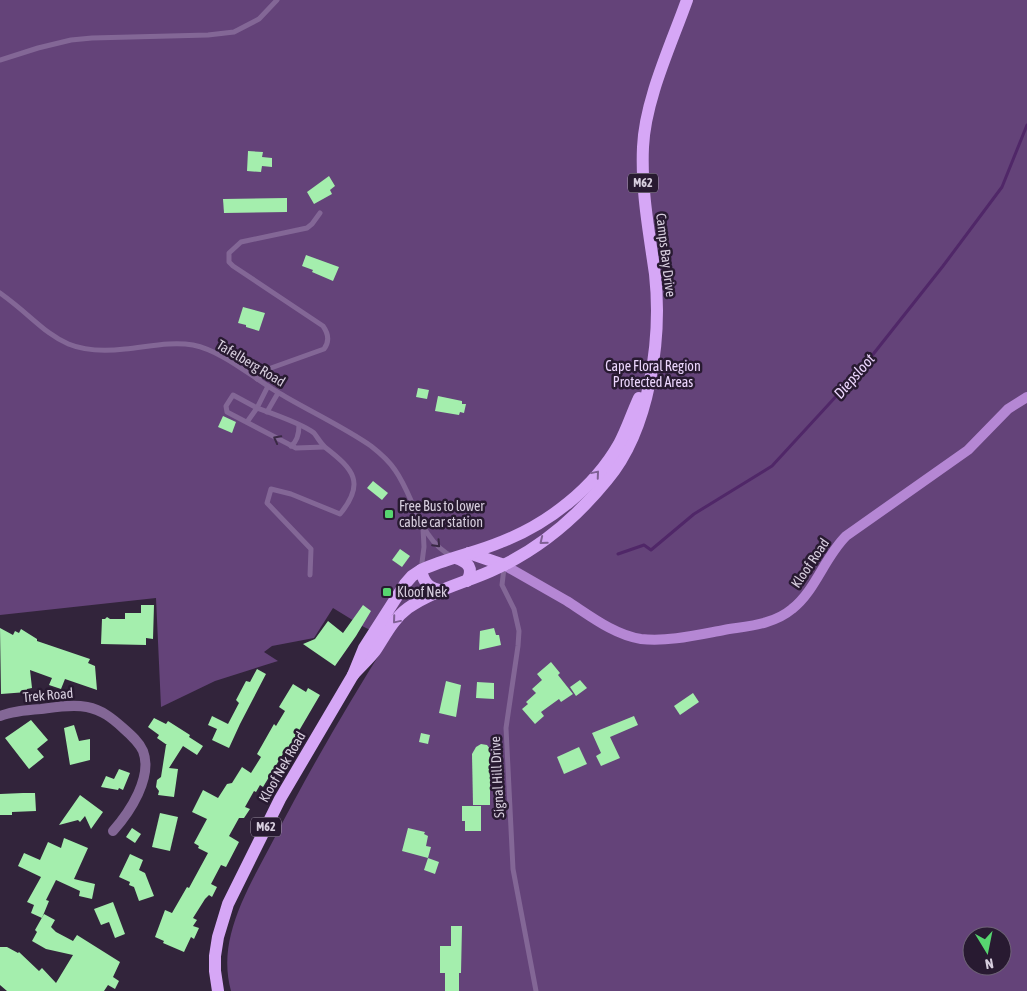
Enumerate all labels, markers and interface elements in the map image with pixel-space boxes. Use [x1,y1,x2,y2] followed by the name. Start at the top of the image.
[628,174,658,192] road number: M62
[653,212,679,298] street label: Camps Bay Drive
[214,336,288,390] street label: Tafelberg Road
[830,350,878,402] water label: Diepsloot
[605,358,701,390] park label: Cape Floral Region Protected Areas
[274,435,283,445] one-way arrow
[590,471,599,480] one-way arrow
[399,498,485,530] place label: Free Bus to lower cable car station
[383,508,395,520] marker: Free Bus to lower cable car station
[540,535,549,543] one-way arrow
[788,535,832,591] street label: Kloof Road
[431,538,440,547] one-way arrow
[397,584,447,600] place label: Kloof Nek
[381,586,393,598] marker: Kloof Nek
[394,614,402,623] one-way arrow
[22,685,74,705] street label: Trek Road
[255,729,309,805] street label: Kloof Nek Road
[487,736,507,818] street label: Signal Hill Drive
[251,818,281,836] road number: M62
[962,926,1012,976] north arrow
[984,955,995,972] text: N

